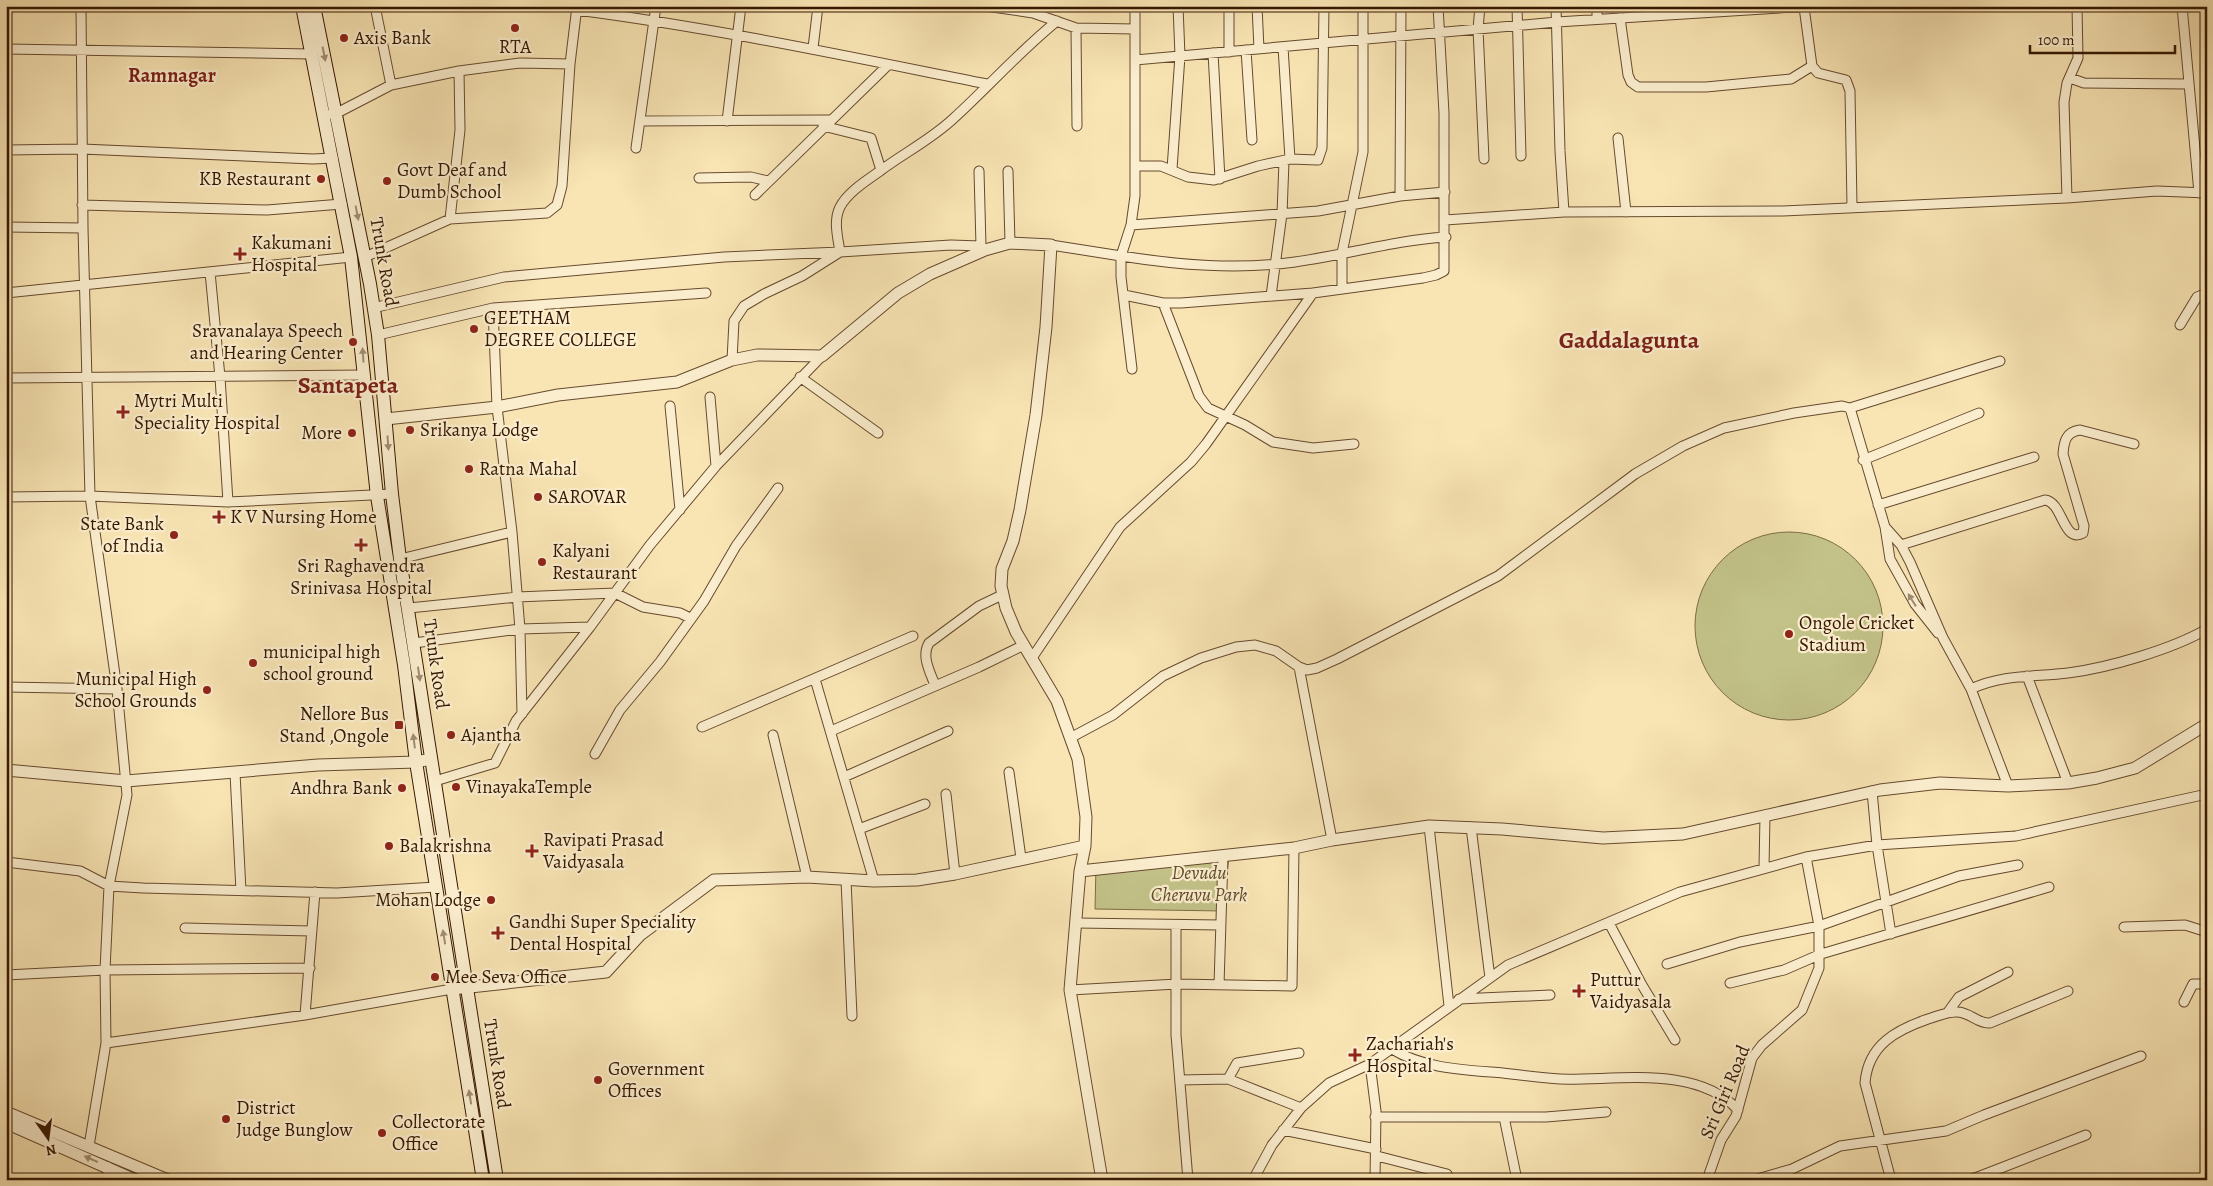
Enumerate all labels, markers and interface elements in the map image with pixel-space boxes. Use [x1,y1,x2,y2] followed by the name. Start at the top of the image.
[509,22,521,34] marker: RTA
[2030,22,2176,54] scale bar
[353,25,431,51] place label: Axis Bank
[2038,30,2075,50] text: 100 m
[338,32,350,44] marker: Axis Bank
[499,34,532,60] place label: RTA
[320,46,328,62] one-way arrow
[128,62,216,89] district label: Ramnagar
[397,157,508,205] place label: Govt Deaf and Dumb School
[199,166,311,192] place label: KB Restaurant
[315,173,327,185] marker: KB Restaurant
[381,175,393,187] marker: Govt Deaf and Dumb School
[353,206,361,222] one-way arrow
[363,215,405,310] street label: Trunk Road
[251,230,332,278] place label: Kakumani Hospital
[233,247,247,261] marker: Kakumani Hospital
[484,305,637,353] place label: GEETHAM DEGREE COLLEGE
[190,318,343,366] place label: Sravanalaya Speech and Hearing Center
[468,323,480,335] marker: GEETHAM DEGREE COLLEGE
[1559,324,1700,356] district label: Gaddalagunta
[347,336,359,348] marker: Sravanalaya Speech and Hearing Center
[359,347,367,363] one-way arrow
[298,369,399,401] district label: Santapeta
[134,388,280,436] place label: Mytri Multi Speciality Hospital
[116,405,130,419] marker: Mytri Multi Speciality Hospital
[420,417,539,443] place label: Srikanya Lodge
[301,420,342,446] place label: More
[404,424,416,436] marker: Srikanya Lodge
[346,427,358,439] marker: More
[384,436,392,452] one-way arrow
[479,456,577,482] place label: Ratna Mahal
[463,463,475,475] marker: Ratna Mahal
[548,484,627,510] place label: SAROVAR
[532,491,544,503] marker: SAROVAR
[230,504,377,530] place label: K V Nursing Home
[212,510,226,524] marker: K V Nursing Home
[80,511,165,559] place label: State Bank of India
[168,529,180,541] marker: State Bank of India
[354,538,368,552] marker: Sri Raghavendra Srinivasa Hospital
[552,538,637,586] place label: Kalyani Restaurant
[290,553,432,601] place label: Sri Raghavendra Srinivasa Hospital
[536,556,548,568] marker: Kalyani Restaurant
[1907,593,1917,606] one-way arrow
[1799,610,1915,658] place label: Ongole Cricket Stadium
[417,617,455,711] street label: Trunk Road
[1783,628,1795,640] marker: Ongole Cricket Stadium
[263,639,381,687] place label: municipal high school ground
[247,657,259,669] marker: municipal high school ground
[74,666,197,714] place label: Municipal High School Grounds
[415,666,423,682] one-way arrow
[201,684,213,696] marker: Municipal High School Grounds
[279,701,389,749] place label: Nellore Bus Stand ,Ongole
[393,719,405,731] marker: Nellore Bus Stand ,Ongole
[460,722,522,748] place label: Ajantha
[445,729,457,741] marker: Ajantha
[410,733,418,749] one-way arrow
[465,774,592,800] place label: VinayakaTemple
[290,775,393,801] place label: Andhra Bank
[450,781,462,793] marker: VinayakaTemple
[396,782,408,794] marker: Andhra Bank
[542,827,665,875] place label: Ravipati Prasad Vaidyasala
[399,833,492,859] place label: Balakrishna
[383,840,395,852] marker: Balakrishna
[525,844,539,858] marker: Ravipati Prasad Vaidyasala
[1151,860,1247,908] park label: Devudu Cheruvu Park
[375,887,481,913] place label: Mohan Lodge
[485,894,497,906] marker: Mohan Lodge
[509,909,696,957] place label: Gandhi Super Speciality Dental Hospital
[491,926,505,940] marker: Gandhi Super Speciality Dental Hospital
[440,928,448,944] one-way arrow
[445,964,567,990] place label: Mee Seva Office
[1589,967,1672,1015] place label: Puttur Vaidyasala
[429,971,441,983] marker: Mee Seva Office
[1572,984,1586,998] marker: Puttur Vaidyasala
[477,1017,517,1112] street label: Trunk Road
[1366,1031,1454,1079] place label: Zachariah's Hospital
[1694,1040,1757,1143] street label: Sri Giri Road
[1348,1048,1362,1062] marker: Zachariah's Hospital
[608,1056,705,1104] place label: Government Offices
[592,1074,604,1086] marker: Government Offices
[465,1089,473,1105] one-way arrow
[236,1095,353,1143] place label: District Judge Bunglow
[392,1109,485,1157] place label: Collectorate Office
[220,1113,232,1125] marker: District Judge Bunglow
[22,1114,72,1164] north arrow
[376,1127,388,1139] marker: Collectorate Office
[44,1140,58,1161] text: N
[84,1155,98,1163] one-way arrow

